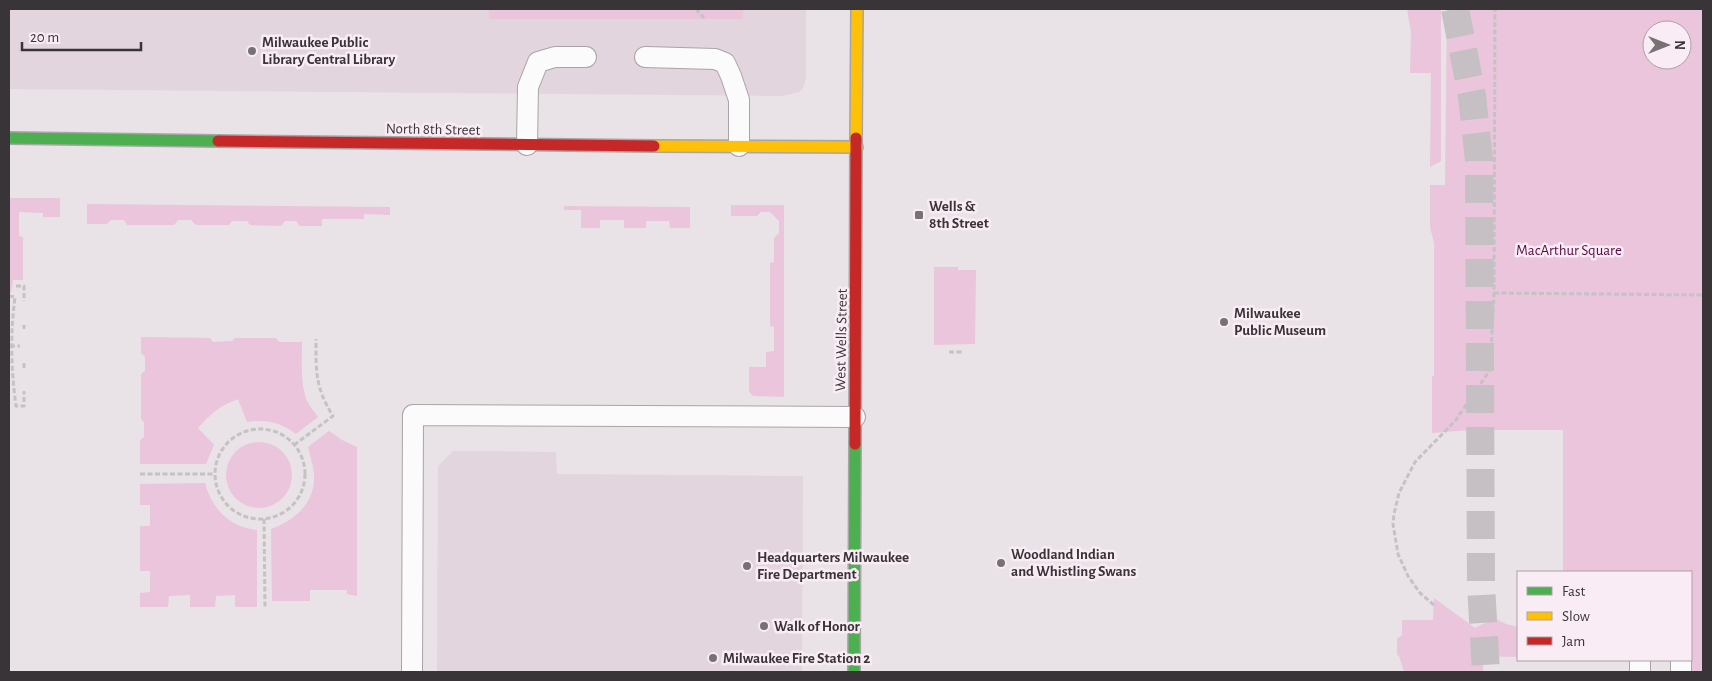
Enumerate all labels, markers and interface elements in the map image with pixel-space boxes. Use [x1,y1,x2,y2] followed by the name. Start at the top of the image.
[22,20,141,52] scale bar
[1642,20,1692,70] north arrow
[30,30,59,45] text: 20 m
[262,35,395,67] place label: Milwaukee Public Library Central Library
[1672,40,1686,50] text: N
[246,45,258,57] marker: Milwaukee Public Library Central Library
[386,121,481,138] street label: North 8th Street
[929,199,989,231] place label: Wells & 8th Street
[913,209,925,221] marker: Wells & 8th Street
[1516,243,1622,258] park label: MacArthur Square
[833,288,850,392] street label: West Wells Street
[1234,306,1326,338] place label: Milwaukee Public Museum
[1218,316,1230,328] marker: Milwaukee Public Museum
[1011,547,1137,579] place label: Woodland Indian and Whistling Swans
[757,550,909,582] place label: Headquarters Milwaukee Fire Department
[995,557,1007,569] marker: Woodland Indian and Whistling Swans
[741,560,753,572] marker: Headquarters Milwaukee Fire Department
[1517,571,1692,661] legend
[1562,584,1586,599] text: Fast
[1562,609,1590,624] text: Slow
[774,619,861,634] place label: Walk of Honor
[758,620,770,632] marker: Walk of Honor
[1562,634,1585,649] text: Jam
[723,651,870,666] place label: Milwaukee Fire Station 2
[707,652,719,664] marker: Milwaukee Fire Station 2

